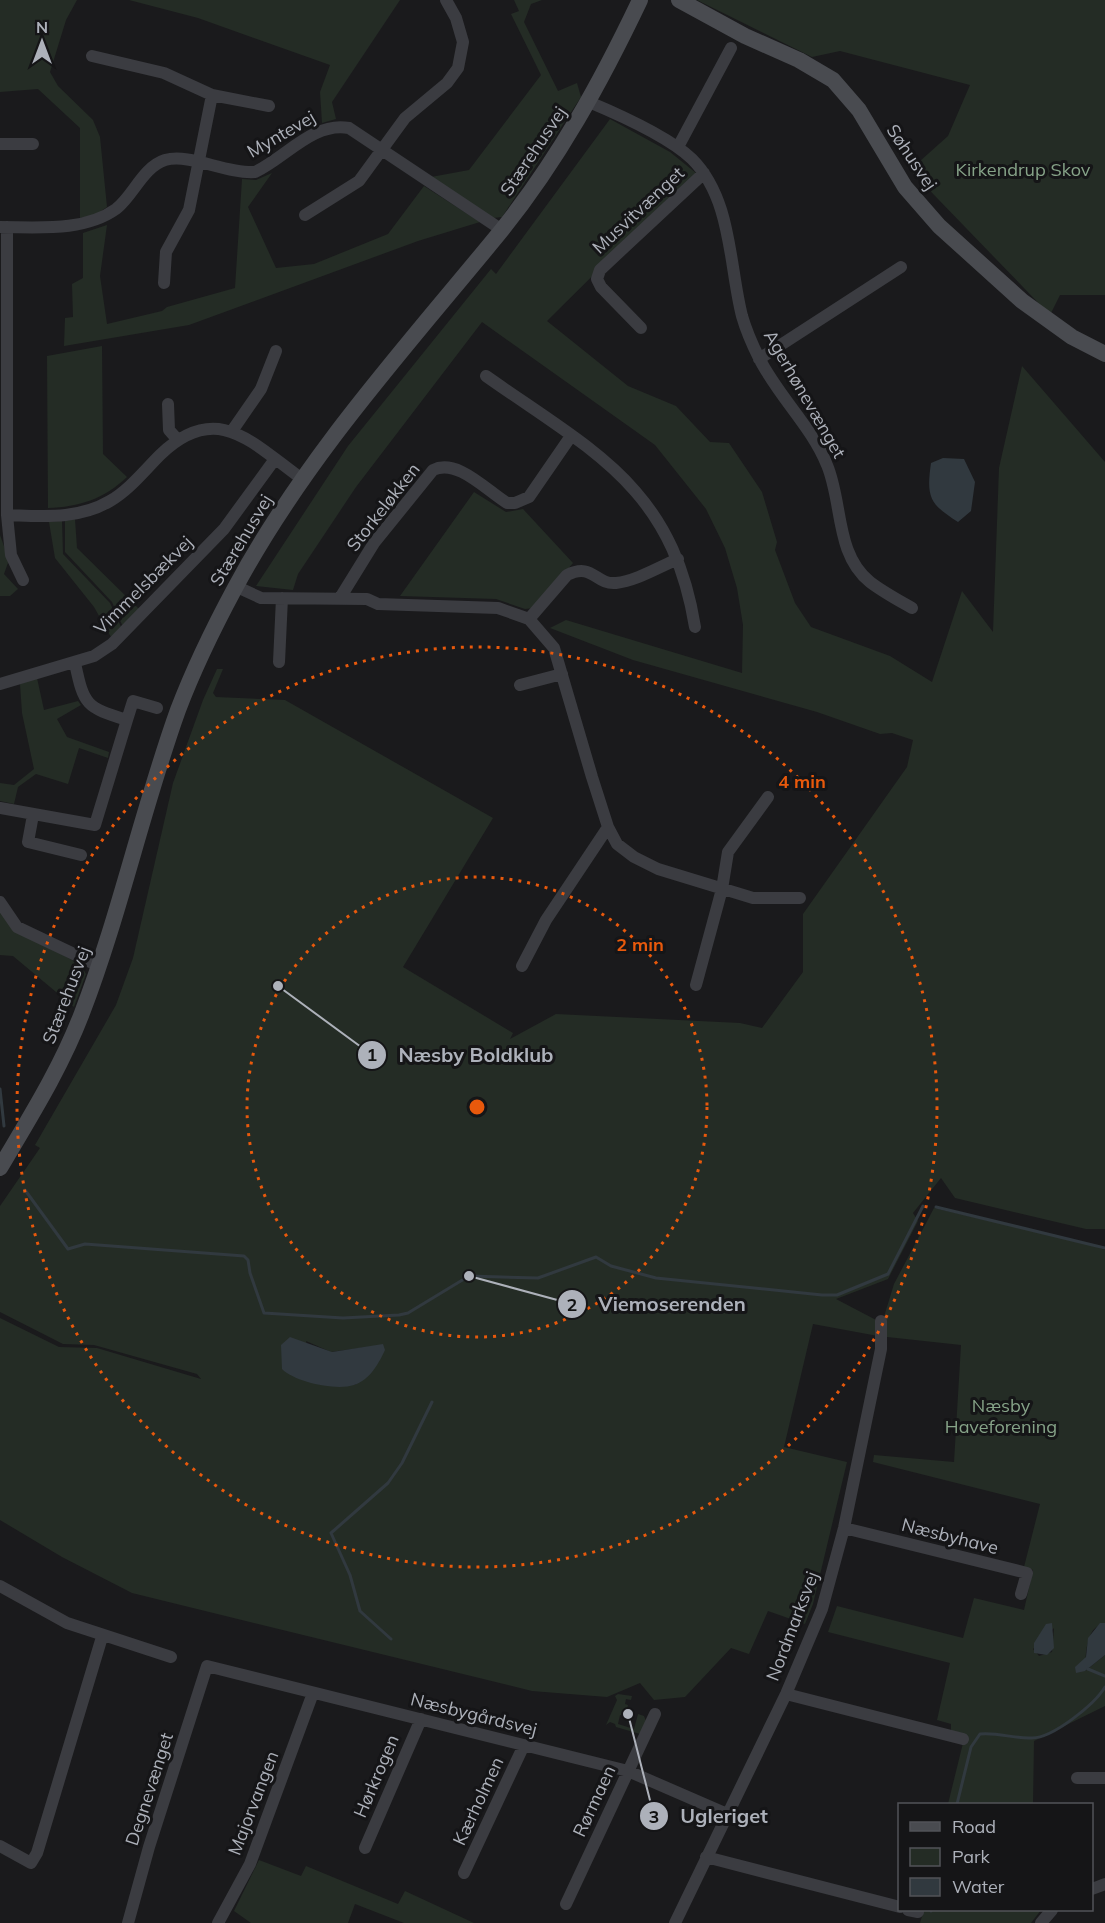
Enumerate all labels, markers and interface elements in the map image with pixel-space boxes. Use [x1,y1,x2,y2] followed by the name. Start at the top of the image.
[12,12,72,72] north arrow
[36,17,48,37] text: N
[495,102,571,200] street label: Stærehusvej
[243,105,319,163] street label: Myntevej
[882,120,942,194] street label: Søhusvej
[956,158,1091,181] park label: Kirkendrup Skov
[587,161,689,259] street label: Musvitvænget
[759,326,851,462] street label: Agerhønevænget
[341,458,425,556] street label: Storkeløkken
[205,490,277,590] street label: Stærehusvej
[89,531,197,639] street label: Vimmelsbækvej
[778,770,826,793] text: 4 min
[616,933,664,956] text: 2 min
[37,943,95,1047] street label: Stærehusvej
[357,1036,566,1074] callout: Næsby Boldklub
[399,1042,553,1067] text: Næsby Boldklub
[367,1043,377,1066] text: 1
[467,1097,487,1117] centre of rings
[557,1285,758,1323] callout: Viemoserenden
[597,1291,746,1316] text: Viemoserenden
[567,1293,577,1316] text: 2
[945,1394,1057,1438] park label: Næsby Haveforening
[899,1513,1001,1559] street label: Næsbyhave
[761,1568,823,1684] street label: Nordmarksvej
[408,1687,540,1741] street label: Næsbygårdsvej
[120,1730,178,1848] street label: Degnevænget
[348,1731,404,1821] street label: Hørkrogen
[223,1748,283,1858] street label: Majorvangen
[447,1753,509,1849] street label: Kærholmen
[568,1762,620,1840] street label: Rørmaen
[639,1797,780,1835] callout: Ugleriget
[680,1803,768,1828] text: Ugleriget
[898,1803,1093,1911] legend
[649,1805,659,1828] text: 3
[952,1815,996,1838] text: Road
[952,1845,991,1868] text: Park
[952,1875,1005,1898] text: Water

